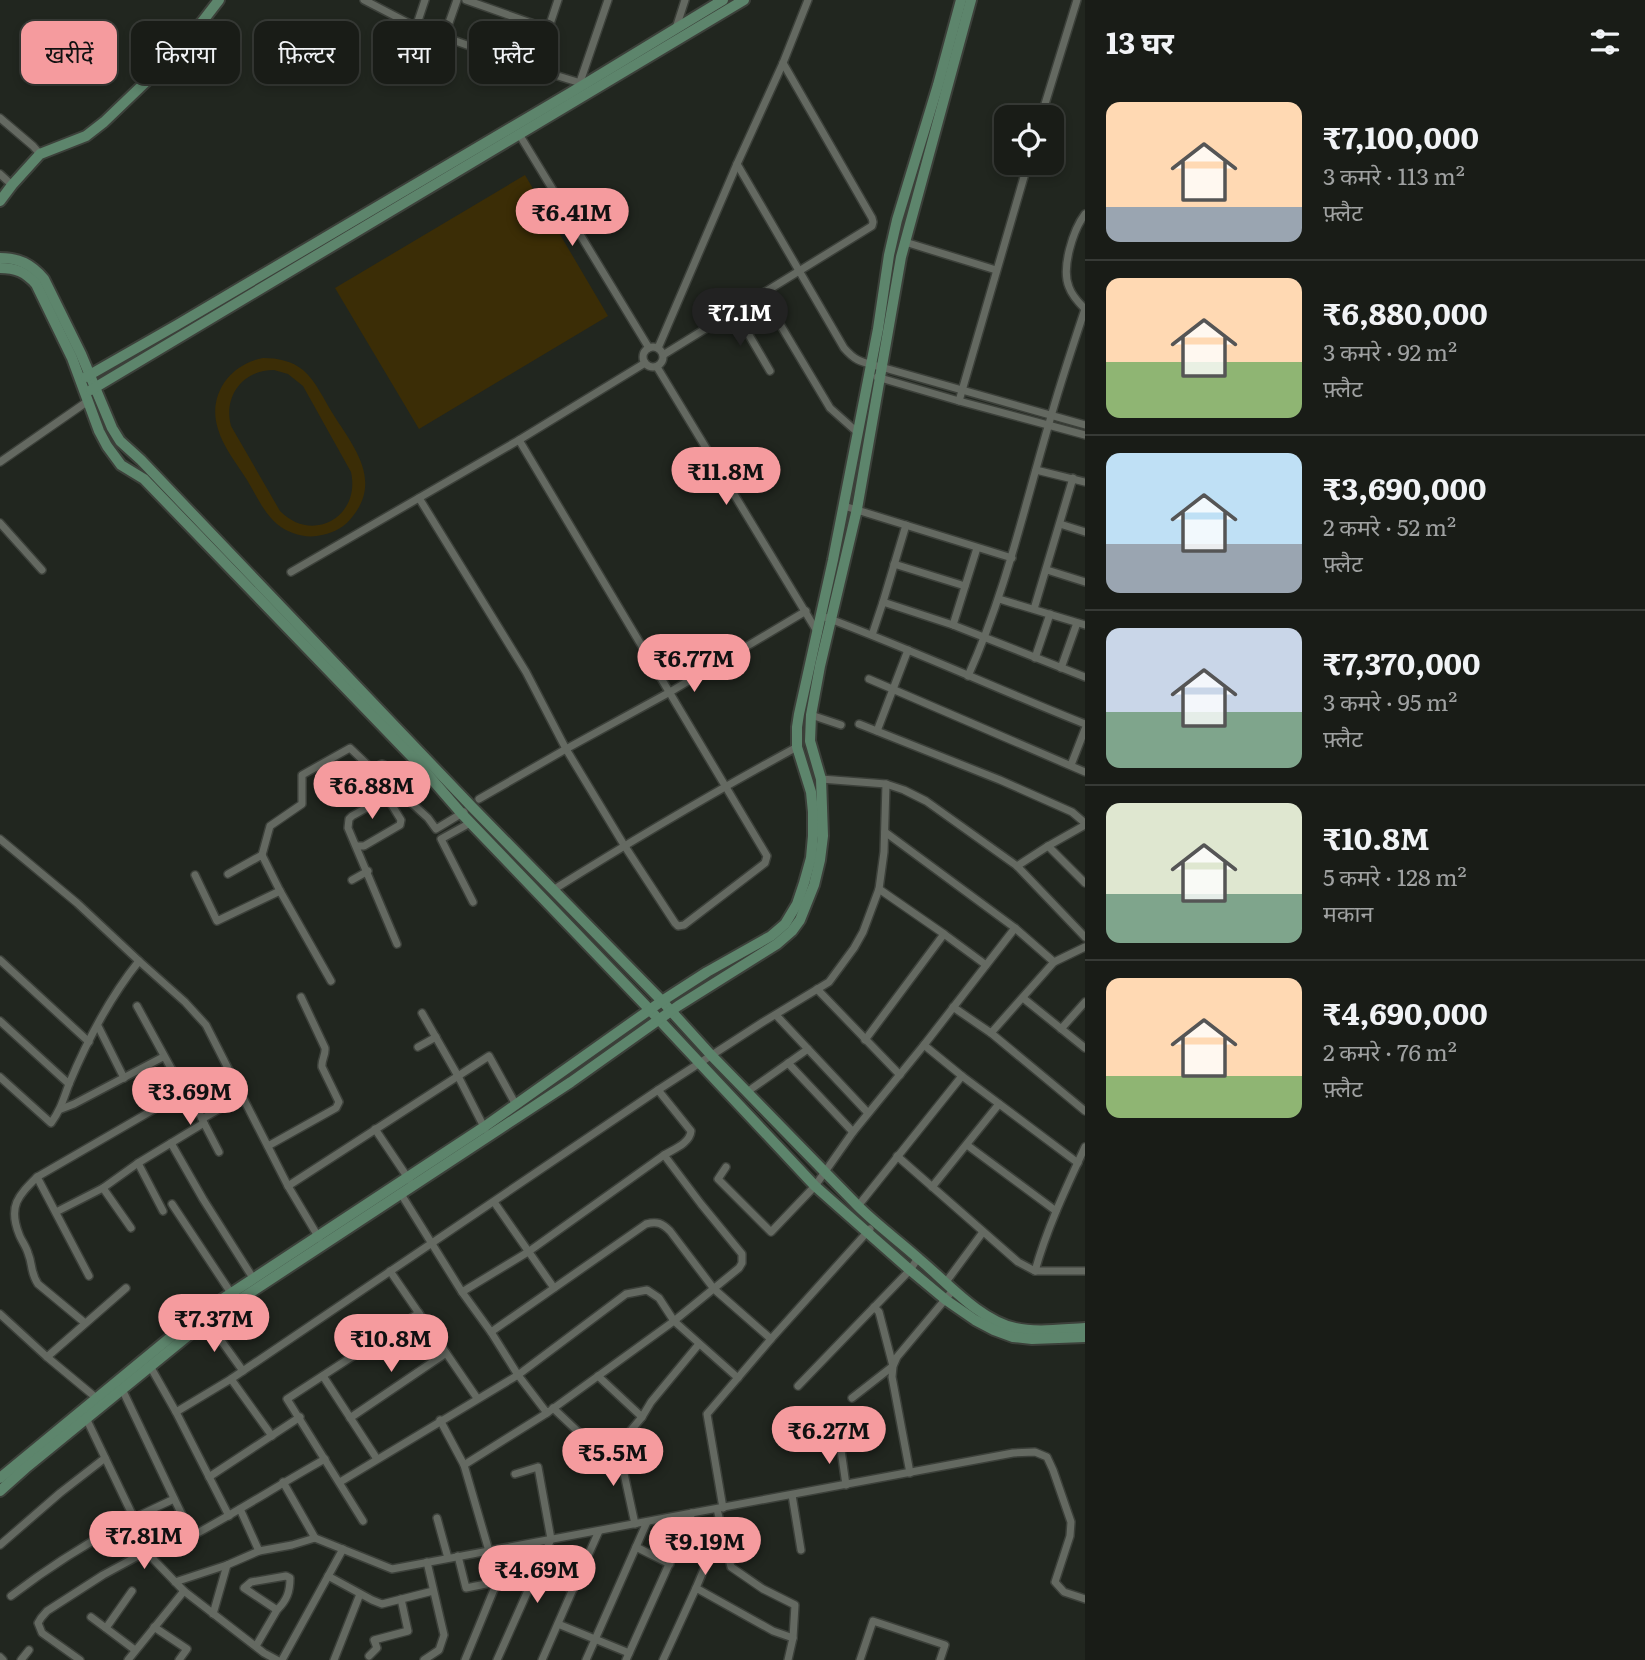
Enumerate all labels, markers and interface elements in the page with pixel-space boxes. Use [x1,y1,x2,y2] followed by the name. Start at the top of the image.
[1106,19,1174,63] text: 13 घर
[21,21,117,84] chip: खरीदें
[131,21,240,84] chip: किराया
[254,21,359,84] chip: फ़िल्टर
[373,21,455,84] chip: नया
[469,21,558,84] chip: फ़्लैट
[1586,23,1624,61] icon: filters
[994,105,1064,175] map controls
[994,105,1064,175] button: locate
[1323,114,1479,158] text: ₹7,100,000
[1162,130,1246,214] icon: home
[1323,158,1465,192] text: 3 कमरे · 113 m²
[515,188,629,248] pin: ₹6.41M
[532,194,612,228] text: ₹6.41M
[1323,194,1363,228] text: फ़्लैट
[691,288,789,348] pin: ₹7.1M
[1323,290,1488,334] text: ₹6,880,000
[708,294,772,328] text: ₹7.1M
[1162,306,1246,390] icon: home
[1323,334,1457,368] text: 3 कमरे · 92 m²
[1323,370,1363,404] text: फ़्लैट
[669,448,783,507] pin: ₹11.8M
[687,453,765,487] text: ₹11.8M
[1323,465,1486,509] text: ₹3,690,000
[1162,481,1246,565] icon: home
[1323,509,1456,543] text: 2 कमरे · 52 m²
[1323,545,1363,579] text: फ़्लैट
[637,634,751,694] pin: ₹6.77M
[653,640,735,674] text: ₹6.77M
[1323,640,1481,684] text: ₹7,370,000
[1162,656,1246,740] icon: home
[1323,684,1458,718] text: 3 कमरे · 95 m²
[1323,720,1363,754] text: फ़्लैट
[315,762,429,821] pin: ₹6.88M
[330,767,414,801] text: ₹6.88M
[1323,815,1430,859] text: ₹10.8M
[1162,831,1246,915] icon: home
[1323,859,1467,893] text: 5 कमरे · 128 m²
[1323,895,1373,929] text: मकान
[1323,990,1488,1034] text: ₹4,690,000
[1162,1006,1246,1090] icon: home
[1323,1034,1457,1068] text: 2 कमरे · 76 m²
[133,1068,247,1127] pin: ₹3.69M
[1323,1070,1363,1104] text: फ़्लैट
[148,1073,232,1107] text: ₹3.69M
[157,1294,271,1354] pin: ₹7.37M
[174,1300,254,1334] text: ₹7.37M
[334,1314,448,1374] pin: ₹10.8M
[350,1320,432,1354] text: ₹10.8M
[772,1406,886,1466] pin: ₹6.27M
[788,1412,870,1446] text: ₹6.27M
[564,1428,662,1488] pin: ₹5.5M
[578,1434,648,1468] text: ₹5.5M
[87,1512,201,1571] pin: ₹7.81M
[105,1517,183,1551] text: ₹7.81M
[648,1518,762,1577] pin: ₹9.19M
[665,1523,745,1557] text: ₹9.19M
[480,1546,594,1605] pin: ₹4.69M
[495,1551,579,1585] text: ₹4.69M

